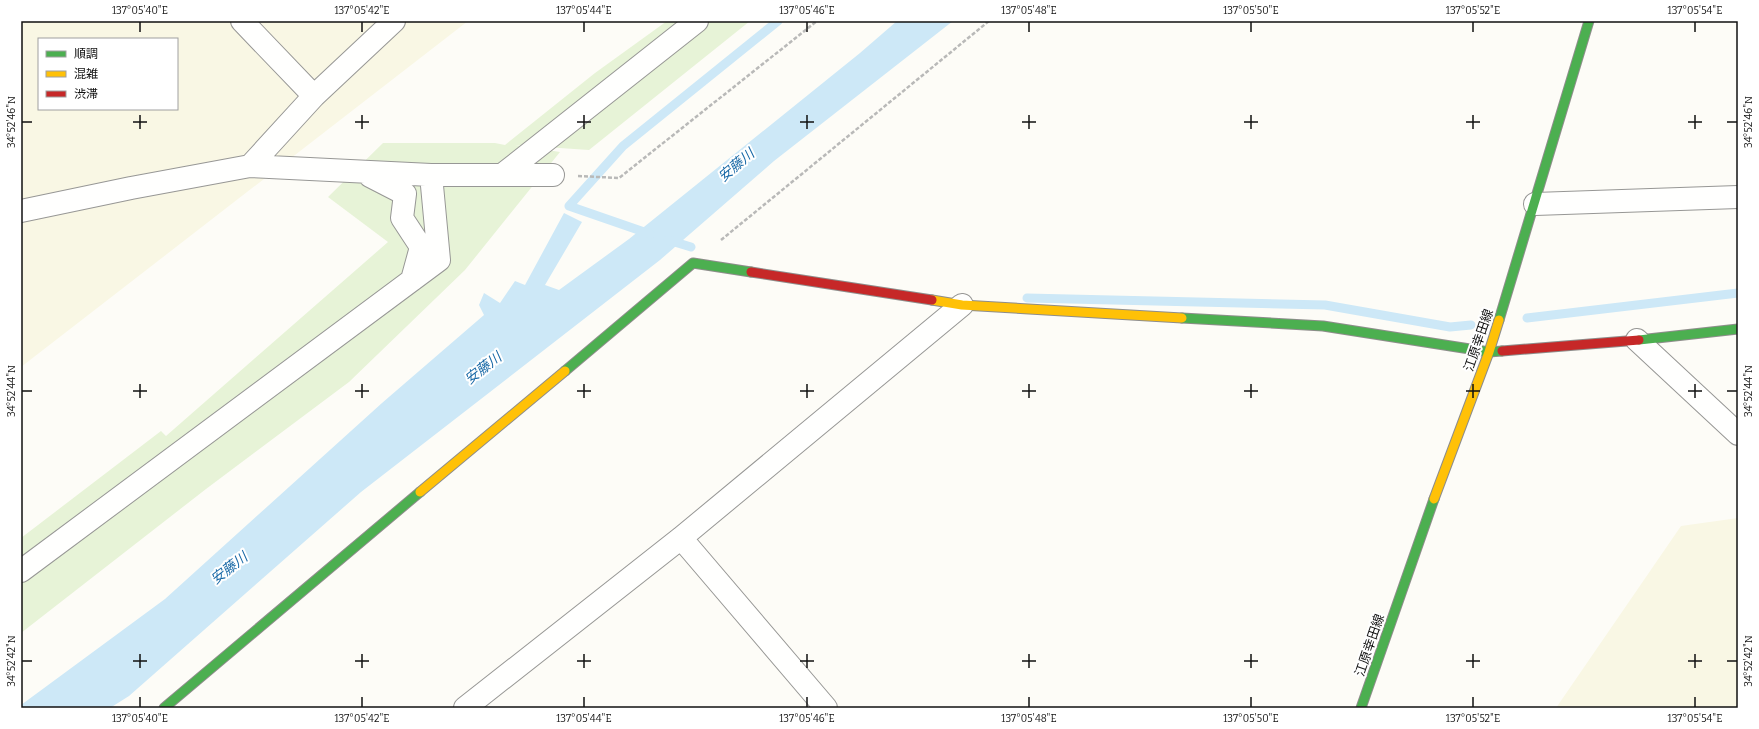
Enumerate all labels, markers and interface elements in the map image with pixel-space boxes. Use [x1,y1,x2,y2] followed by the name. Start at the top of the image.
[112,5,168,17] text: 137°05'40"E
[335,5,389,17] text: 137°05'42"E
[556,5,612,17] text: 137°05'44"E
[779,5,835,17] text: 137°05'46"E
[1001,5,1057,17] text: 137°05'48"E
[1223,5,1279,17] text: 137°05'50"E
[1446,5,1500,17] text: 137°05'52"E
[1668,5,1722,17] text: 137°05'54"E
[38,38,178,110] legend
[74,47,98,61] text: 順調
[74,67,98,81] text: 混雑
[74,87,98,101] text: 渋滞
[6,96,18,148] text: 34°52'46"N
[1743,96,1755,148] text: 34°52'46"N
[715,144,759,185] water label: 安藤川
[1461,307,1496,373] street label: 江原幸田線
[462,348,507,388] water label: 安藤川
[6,365,18,417] text: 34°52'44"N
[1743,365,1755,417] text: 34°52'44"N
[208,548,253,588] water label: 安藤川
[1352,612,1387,678] street label: 江原幸田線
[6,635,18,687] text: 34°52'42"N
[1743,635,1755,687] text: 34°52'42"N
[112,713,168,725] text: 137°05'40"E
[335,713,389,725] text: 137°05'42"E
[556,713,612,725] text: 137°05'44"E
[779,713,835,725] text: 137°05'46"E
[1001,713,1057,725] text: 137°05'48"E
[1223,713,1279,725] text: 137°05'50"E
[1446,713,1500,725] text: 137°05'52"E
[1668,713,1722,725] text: 137°05'54"E

